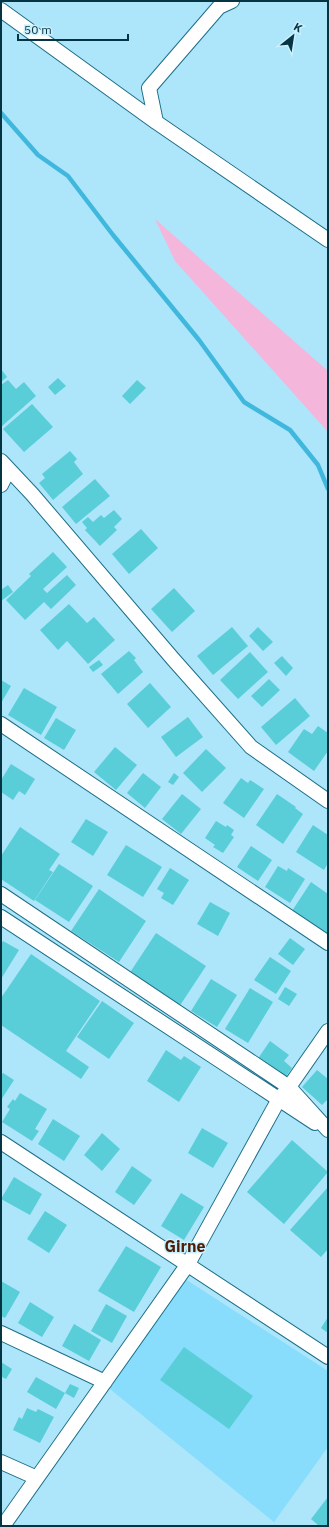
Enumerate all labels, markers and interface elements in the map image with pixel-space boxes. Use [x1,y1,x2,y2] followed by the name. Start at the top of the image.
[18,16,128,42] scale bar
[273,16,313,56] north arrow
[291,19,305,35] text: K
[24,22,52,37] text: 50 m
[164,1236,206,1256] district label: Girne

